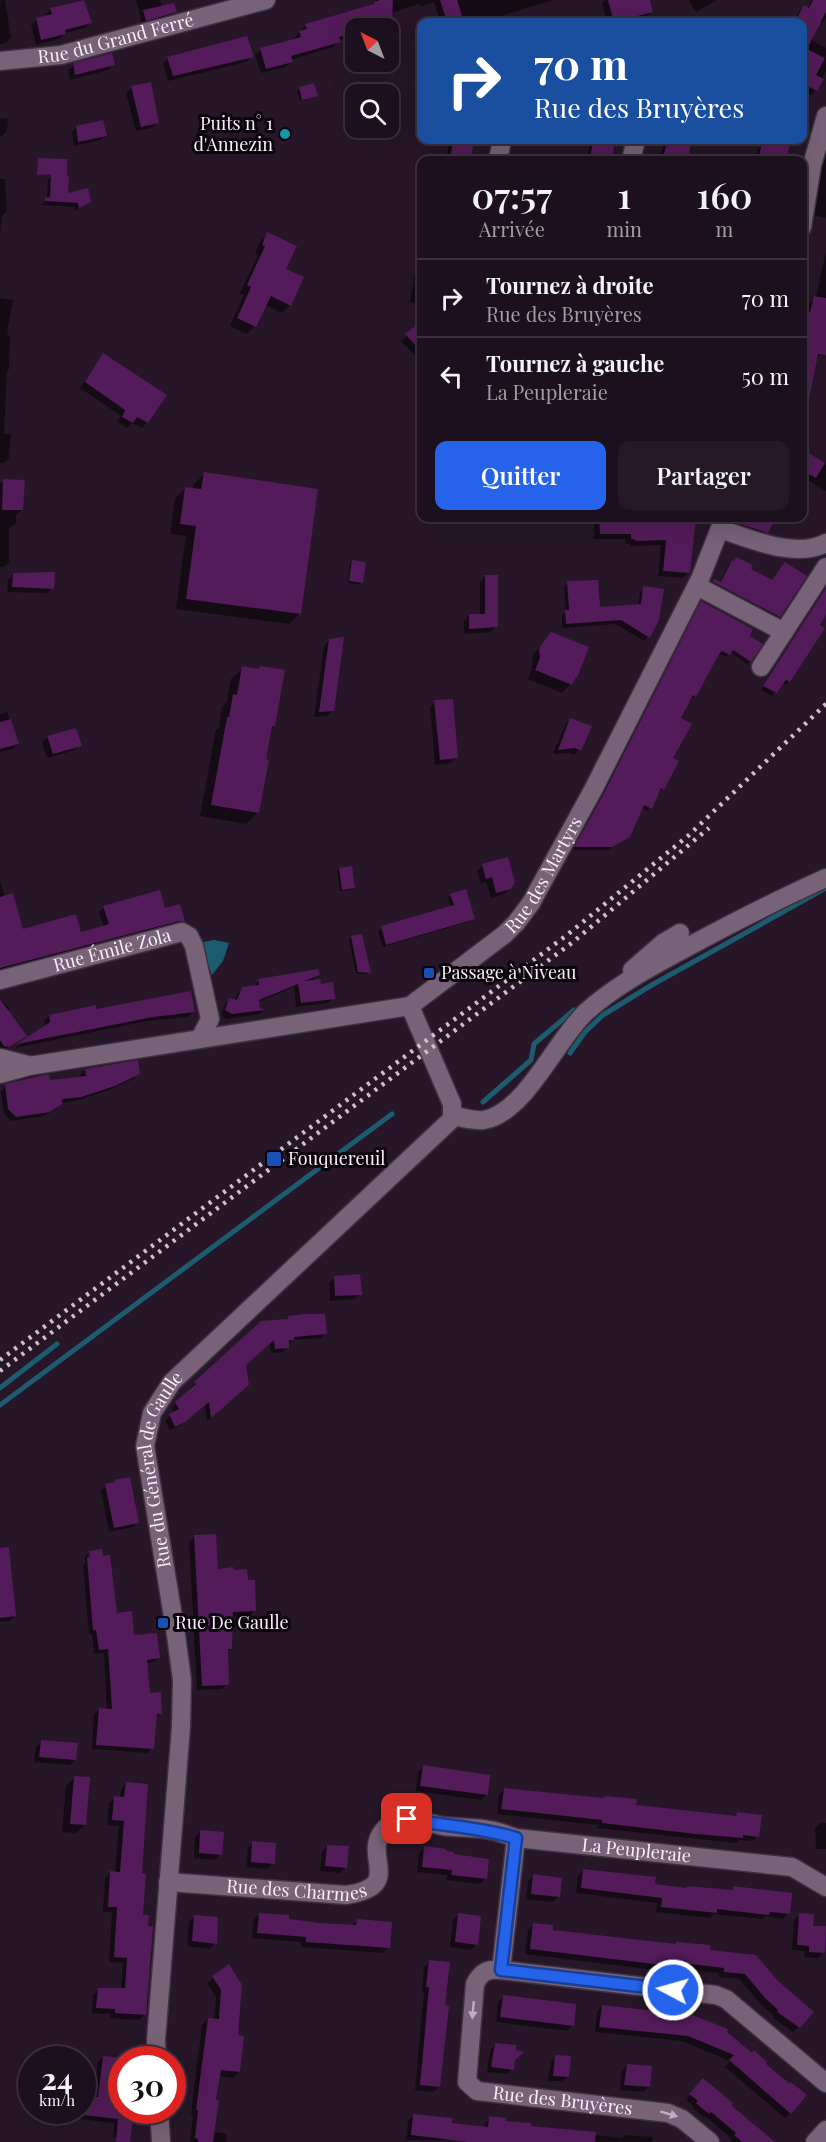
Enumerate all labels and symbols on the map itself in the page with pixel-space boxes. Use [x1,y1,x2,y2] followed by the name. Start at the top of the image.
[36,7,196,68] street label: Rue du Grand Ferré
[345,18,399,72] north arrow
[194,111,273,156] place label: Puits n° 1 d'Annezin
[278,127,292,141] marker: Puits n° 1 d'Annezin
[499,812,587,938] street label: Rue des Martyrs
[50,922,173,976] street label: Rue Émile Zola
[441,960,577,984] place label: Passage à Niveau
[422,966,436,980] marker: Passage à Niveau
[288,1146,385,1170] place label: Fouquereuil
[265,1150,283,1168] marker: Fouquereuil
[132,1365,187,1570] street label: Rue du Général de Gaulle
[175,1610,289,1634] place label: Rue De Gaulle
[156,1616,170,1630] marker: Rue De Gaulle
[381,1793,432,1844] pin
[581,1832,692,1867] street label: La Peupleraie
[226,1873,370,1906] street label: Rue des Charmes
[641,1958,705,2022] position arrow
[468,2001,478,2020] one-way arrow
[108,2046,186,2124] speed limit sign: 30
[492,2080,634,2120] street label: Rue des Bruyères
[660,2110,678,2120] one-way arrow

